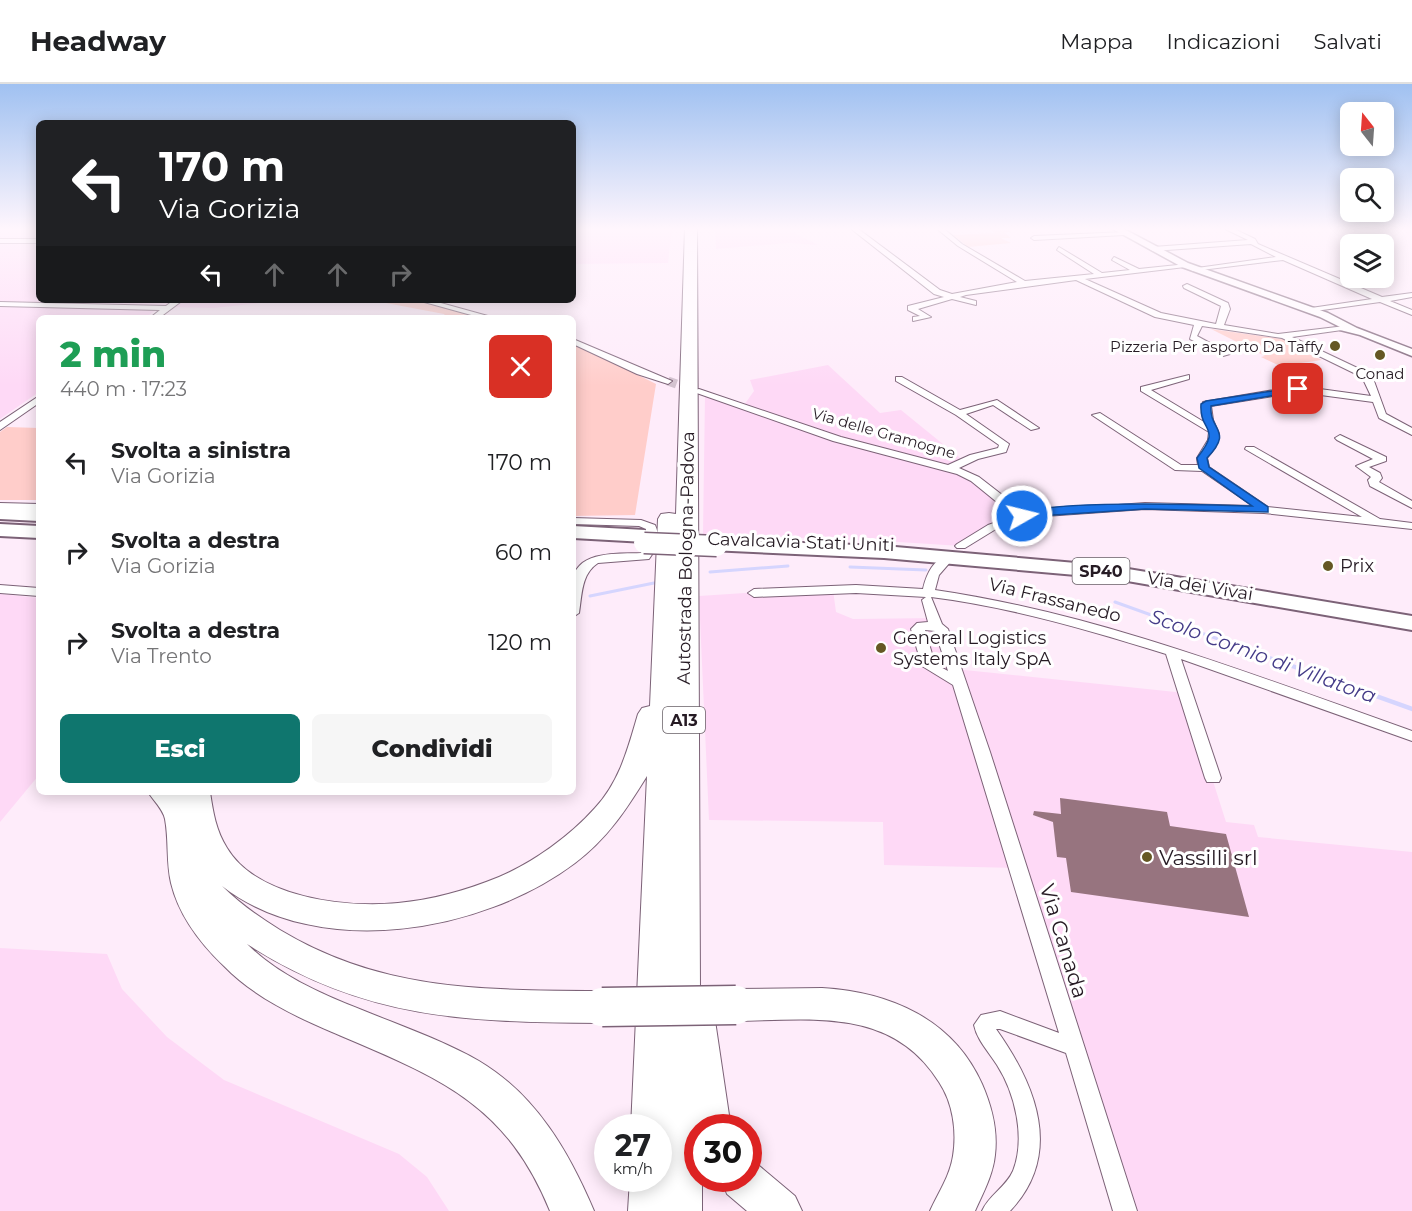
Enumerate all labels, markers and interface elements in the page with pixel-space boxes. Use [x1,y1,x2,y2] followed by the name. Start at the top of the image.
[30,24,166,58] text: Headway
[1060,29,1133,54] text: Mappa
[1166,29,1281,54] text: Indicazioni
[1314,29,1382,54] text: Salvati
[1340,102,1394,156] north arrow
[1340,102,1394,288] map controls
[159,140,285,192] text: 170 m
[60,144,138,222] icon: left
[1340,168,1394,222] button: search
[159,192,300,225] text: Via Gorizia
[1340,234,1394,288] button: layers
[195,258,228,291] icon: left
[258,258,291,291] icon: ahead
[321,258,354,291] icon: ahead
[384,258,417,291] icon: right
[60,332,166,376] text: 2 min
[489,335,552,398] button: close
[1110,337,1324,356] place label: Pizzeria Per asporto Da Taffy
[1328,339,1342,353] marker: Pizzeria Per asporto Da Taffy
[1373,348,1387,362] marker: Conad
[1272,363,1323,414] pin
[1356,364,1404,383] place label: Conad
[1281,372,1314,405] icon: arrive
[60,377,187,401] text: 440 m · 17:23
[810,403,958,463] street label: Via delle Gramogne
[673,431,699,685] street label: Autostrada Bologna-Padova
[111,437,291,464] text: Svolta a sinistra
[60,446,93,479] icon: left
[488,449,552,476] text: 170 m
[111,464,216,488] text: Via Gorizia
[990,484,1054,548] position arrow
[111,527,280,554] text: Svolta a destra
[707,528,895,556] street label: Cavalcavia Stati Uniti
[60,536,93,569] icon: right
[495,539,552,566] text: 60 m
[111,554,216,578] text: Via Gorizia
[1340,555,1374,577] place label: Prix
[1072,558,1130,584] road number: SP40
[1321,559,1335,573] marker: Prix
[1145,567,1255,605] street label: Via dei Vivai
[987,573,1123,627] street label: Via Frassanedo
[1146,604,1380,708] water label: Scolo Cornio di Villatora
[111,617,280,644] text: Svolta a destra
[60,626,93,659] icon: right
[893,627,1051,670] place label: General Logistics Systems Italy SpA
[488,629,552,656] text: 120 m
[874,641,888,655] marker: General Logistics Systems Italy SpA
[111,644,212,668] text: Via Trento
[663,707,705,733] road number: A13
[60,714,300,783] button: Esci
[312,714,552,783] button: Condividi
[1159,845,1258,870] place label: Vassilli srl
[1140,850,1154,864] marker: Vassilli srl
[1035,881,1093,1001] street label: Via Canada
[684,1114,762,1192] speed limit sign: 30
[615,1127,651,1164] text: 27
[613,1159,653,1178] text: km/h

